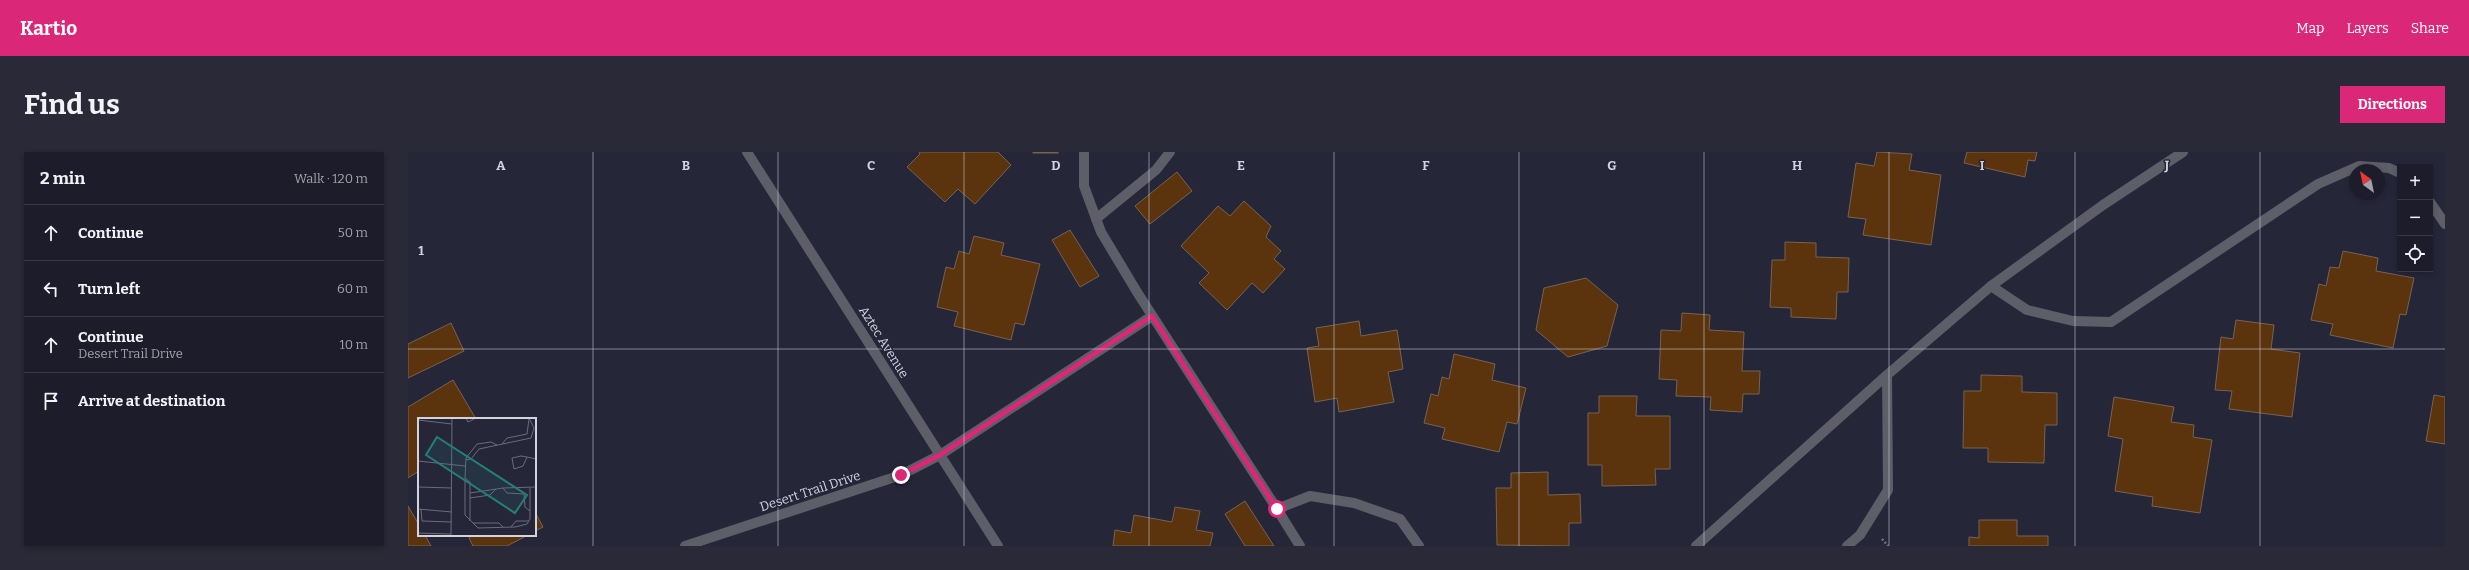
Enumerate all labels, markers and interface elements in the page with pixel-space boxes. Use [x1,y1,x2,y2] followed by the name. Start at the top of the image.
[20,17,77,40] text: Kartio
[2296,20,2324,37] text: Map
[2346,20,2389,37] text: Layers
[2411,20,2449,37] text: Share
[2340,86,2445,123] button: Directions
[24,88,120,121] text: Find us
[496,158,506,173] text: A
[682,158,690,173] text: B
[867,158,875,173] text: C
[1051,158,1061,173] text: D
[1237,158,1245,173] text: E
[1422,158,1430,173] text: F
[1607,158,1617,173] text: G
[1792,158,1802,173] text: H
[1980,158,1985,173] text: I
[2164,158,2170,173] text: J
[2349,164,2385,200] north arrow
[2397,164,2433,272] map controls
[2397,164,2433,200] button: +
[40,168,85,189] text: 2 min
[294,171,368,186] text: Walk · 120 m
[2397,200,2433,236] button: −
[40,222,62,244] icon: ahead
[78,224,144,242] text: Continue
[338,225,368,240] text: 50 m
[2397,236,2433,272] button: locate
[418,243,424,258] text: 1
[40,278,62,300] icon: left
[78,280,140,298] text: Turn left
[337,281,368,296] text: 60 m
[856,303,912,381] street label: Aztec Avenue
[78,328,144,346] text: Continue
[40,334,62,356] icon: ahead
[339,337,368,352] text: 10 m
[78,346,183,361] text: Desert Trail Drive
[40,390,62,412] icon: arrive
[78,392,225,410] text: Arrive at destination
[418,418,536,536] inset map
[892,466,910,484] route end
[758,468,862,514] street label: Desert Trail Drive
[1268,500,1286,518] route start

